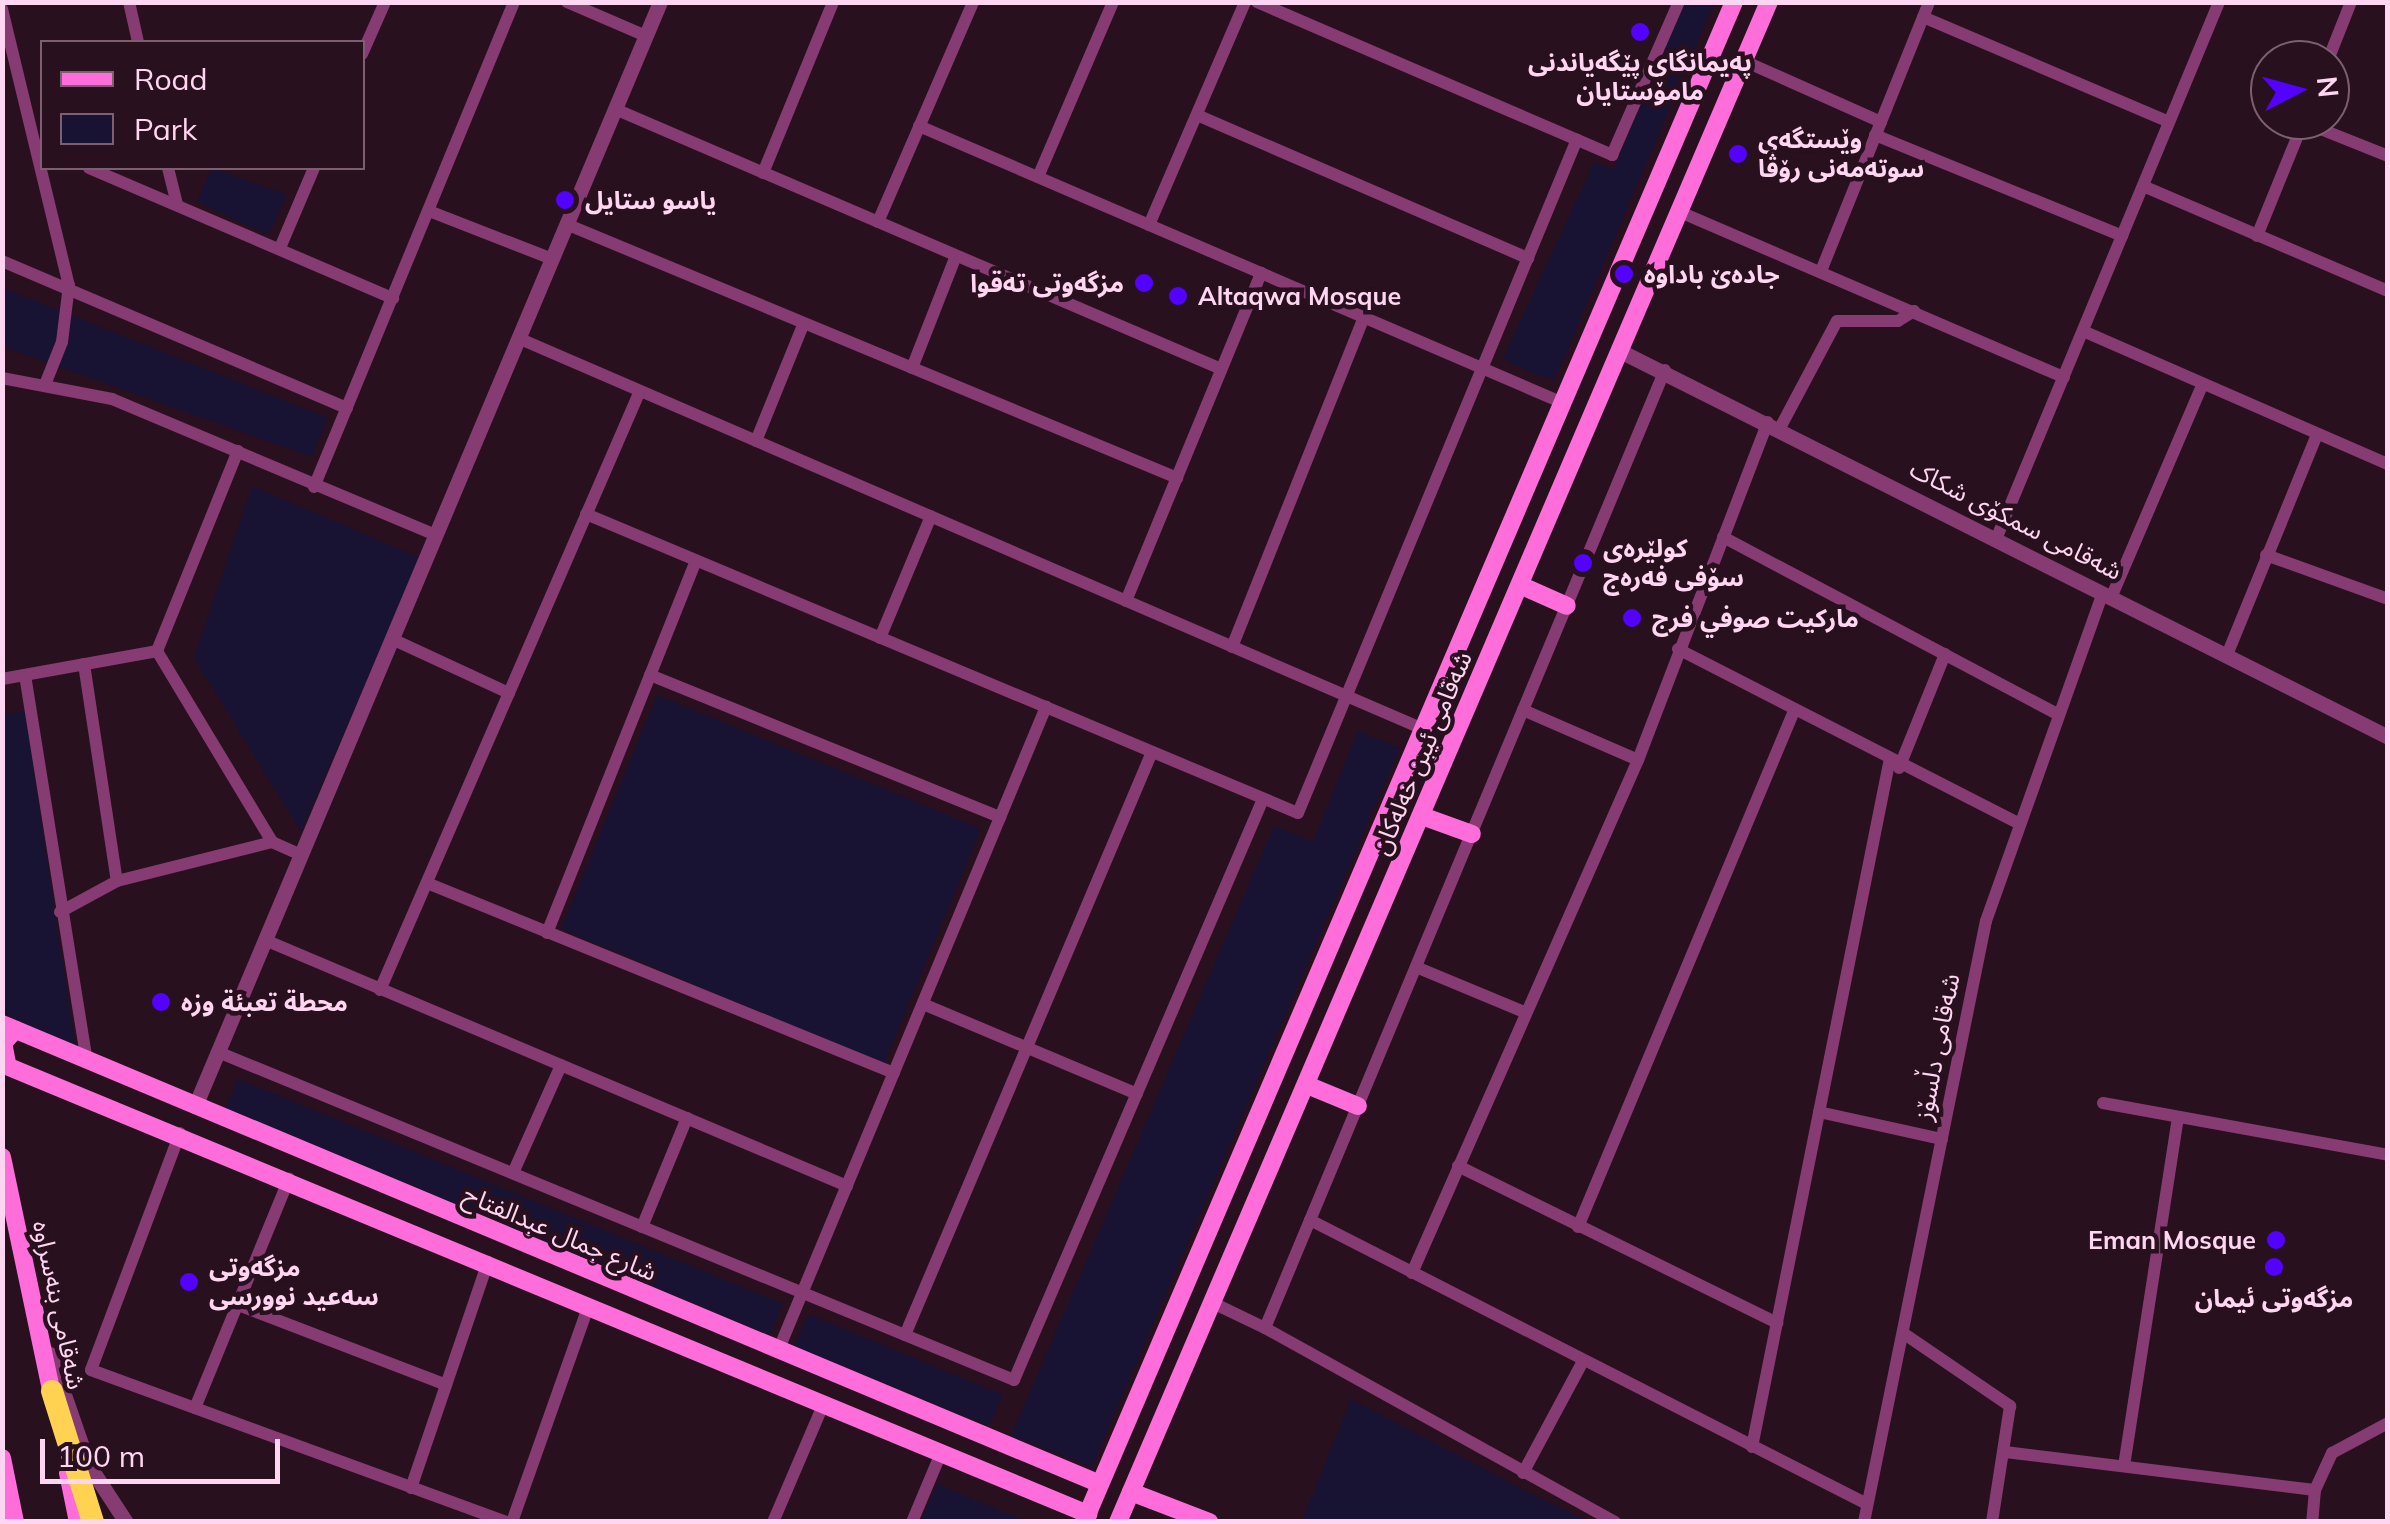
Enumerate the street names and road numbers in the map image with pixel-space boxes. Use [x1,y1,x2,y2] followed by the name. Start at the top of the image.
[1905,454,2127,586] street label: شەقامی سمکۆی شکاک
[1366,647,1478,859] street label: شەقامی ئیبن خەلەکان
[1908,971,1966,1123] street label: شەقامی دڵسۆز
[459,1179,661,1287] street label: شارع جمال عبدالفتاح
[26,1218,92,1392] street label: شەقامی بنەسراوە

